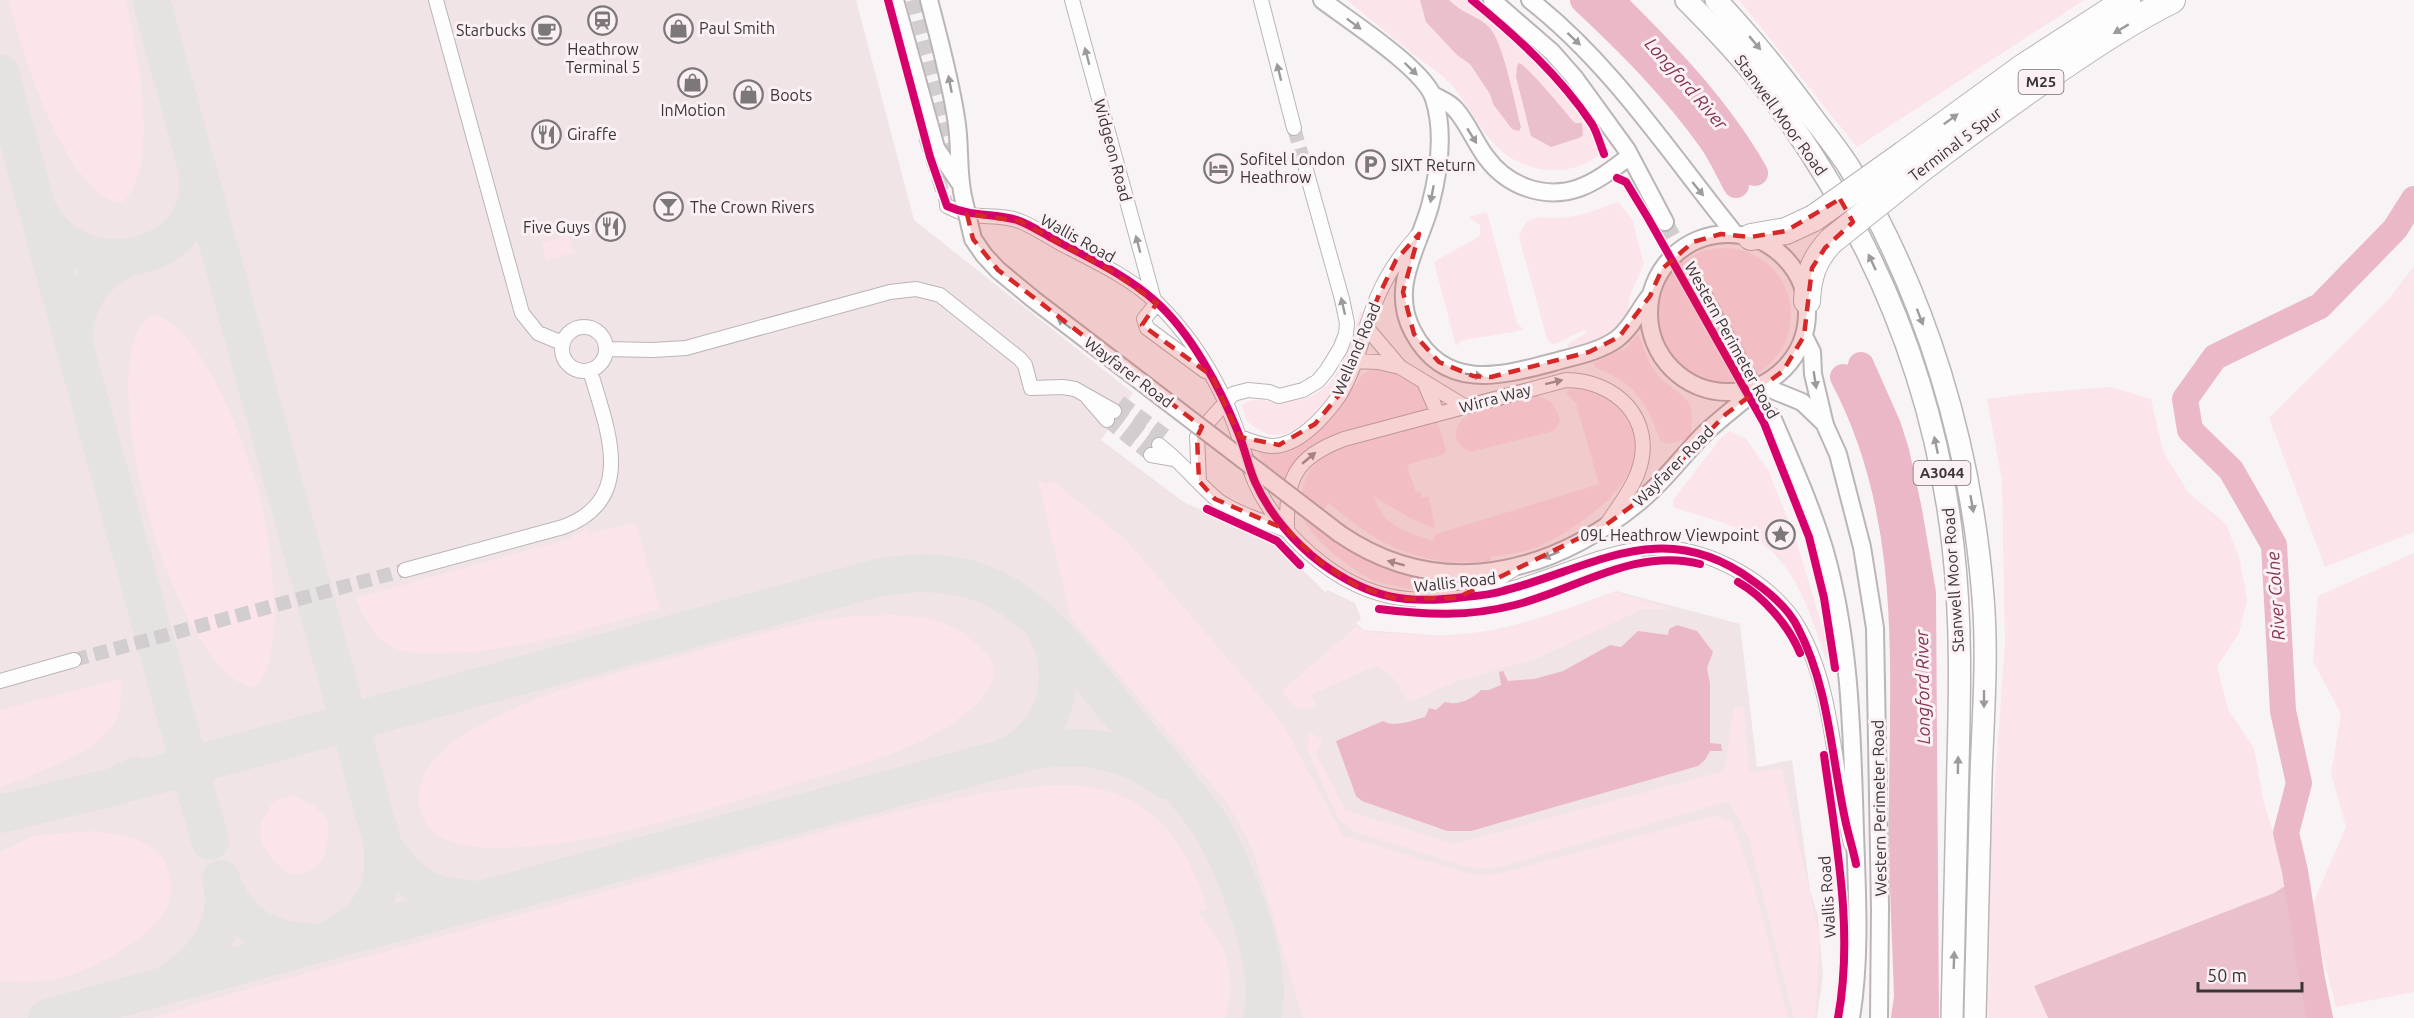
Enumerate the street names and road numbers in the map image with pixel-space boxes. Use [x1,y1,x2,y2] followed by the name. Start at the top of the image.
[1731,51,1831,179] street label: Stanwell Moor Road
[2018,70,2064,94] road number: M25
[1091,97,1135,203] street label: Widgeon Road
[1905,103,2005,185] street label: Terminal 5 Spur
[1038,210,1118,266] street label: Wallis Road
[1681,258,1783,422] street label: Western Perimeter Road
[1328,300,1384,398] street label: Welland Road
[1081,333,1177,411] street label: Wayfarer Road
[1457,380,1533,416] street label: Wirra Way
[1629,422,1717,510] street label: Wayfarer Road
[1914,461,1970,485] road number: A3044
[1939,507,1967,653] street label: Stanwell Moor Road
[1413,569,1497,595] street label: Wallis Road
[1868,720,1890,896] street label: Western Perimeter Road
[1815,855,1839,939] street label: Wallis Road

